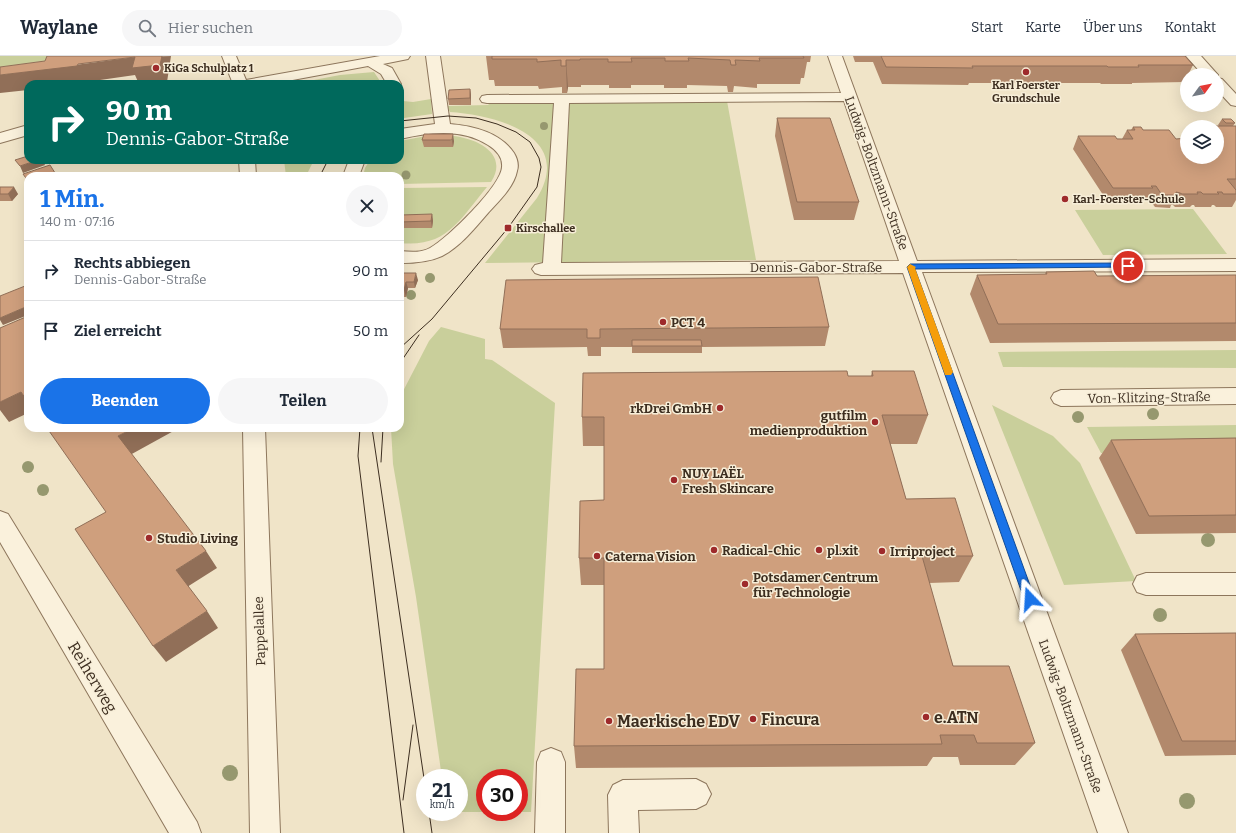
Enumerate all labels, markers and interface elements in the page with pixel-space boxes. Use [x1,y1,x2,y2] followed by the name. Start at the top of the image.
[122,10,402,46] search box
[20,16,98,39] text: Waylane
[136,17,158,39] icon: search
[168,19,253,37] text: Hier suchen
[971,19,1003,36] text: Start
[1025,19,1061,36] text: Karte
[1083,19,1142,36] text: Über uns
[1164,19,1216,36] text: Kontakt
[164,62,254,75] place label: KiGa Schulplatz 1
[151,63,161,73] marker: KiGa Schulplatz 1
[1021,67,1031,77] marker: Karl Foerster Grundschule
[1180,68,1224,112] north arrow
[1180,68,1224,164] map controls
[992,79,1061,105] place label: Karl Foerster Grundschule
[106,94,172,127] text: 90 m
[842,94,911,252] street label: Ludwig-Boltzmann-Straße
[40,96,92,148] icon: right
[1180,120,1224,164] button: layers
[106,128,289,150] text: Dennis-Gabor-Straße
[40,185,105,213] text: 1 Min.
[346,185,388,227] button: close
[1073,193,1184,206] place label: Karl-Foerster-Schule
[1060,194,1070,204] marker: Karl-Foerster-Schule
[40,214,115,229] text: 140 m · 07:16
[516,222,575,235] place label: Kirschallee
[503,223,513,233] marker: Kirschallee
[1111,249,1145,283] pin
[74,254,190,272] text: Rechts abbiegen
[1117,255,1139,277] icon: arrive
[40,260,62,282] icon: right
[750,260,882,275] street label: Dennis-Gabor-Straße
[352,262,388,280] text: 90 m
[74,272,206,287] text: Dennis-Gabor-Straße
[671,315,705,330] place label: PCT 4
[658,317,668,327] marker: PCT 4
[40,320,62,342] icon: arrive
[74,322,162,340] text: Ziel erreicht
[353,322,388,340] text: 50 m
[40,378,210,424] button: Beenden
[218,378,388,424] button: Teilen
[1087,389,1211,406] street label: Von-Klitzing-Straße
[630,401,712,416] place label: rkDrei GmbH
[715,403,725,413] marker: rkDrei GmbH
[750,408,868,438] place label: gutfilm medienproduktion
[870,417,880,427] marker: gutfilm medienproduktion
[682,466,774,496] place label: NUY LAËL Fresh Skincare
[669,475,679,485] marker: NUY LAËL Fresh Skincare
[157,531,239,546] place label: Studio Living
[144,533,154,543] marker: Studio Living
[722,543,801,558] place label: Radical-Chic
[827,543,858,558] place label: pl.xit
[890,544,955,560] place label: Irriproject
[709,545,719,555] marker: Radical-Chic
[814,545,824,555] marker: pl.xit
[877,546,887,556] marker: Irriproject
[605,549,696,564] place label: Caterna Vision
[592,551,602,561] marker: Caterna Vision
[753,570,879,600] place label: Potsdamer Centrum für Technologie
[1009,578,1051,620] position arrow
[740,579,750,589] marker: Potsdamer Centrum für Technologie
[251,596,268,666] street label: Pappelallee
[1036,637,1105,795] street label: Ludwig-Boltzmann-Straße
[64,638,121,716] street label: Reiherweg
[934,708,979,727] place label: e.ATN
[761,710,819,729] place label: Fincura
[617,712,740,731] place label: Maerkische EDV
[921,712,931,722] marker: e.ATN
[748,714,758,724] marker: Fincura
[604,716,614,726] marker: Maerkische EDV
[476,769,528,821] speed limit sign: 30
[432,778,452,802] text: 21
[430,799,454,811] text: km/h

